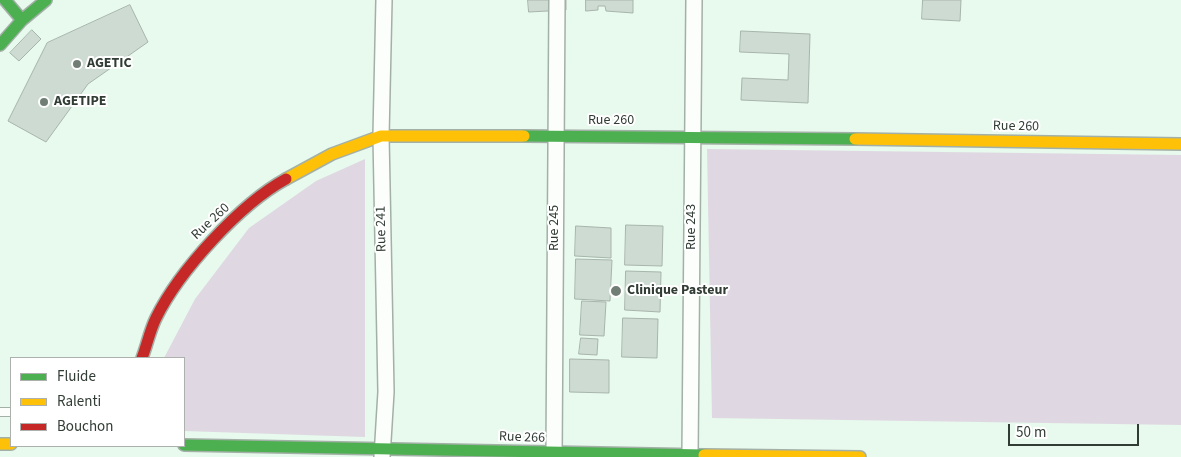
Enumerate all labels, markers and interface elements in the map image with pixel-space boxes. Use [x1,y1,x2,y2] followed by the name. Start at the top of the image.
[87,56,132,72] place label: AGETIC
[71,58,83,70] marker: AGETIC
[54,94,106,110] place label: AGETIPE
[38,96,50,108] marker: AGETIPE
[588,113,634,129] street label: Rue 260
[993,118,1039,136] street label: Rue 260
[188,200,234,244] street label: Rue 260
[684,204,700,250] street label: Rue 243
[547,205,563,251] street label: Rue 245
[373,206,391,252] street label: Rue 241
[627,283,728,299] place label: Clinique Pasteur
[609,284,623,298] marker: Clinique Pasteur
[10,357,185,447] legend
[57,366,96,387] text: Fluide
[57,391,101,412] text: Ralenti
[1011,414,1142,446] scale bar
[57,416,113,437] text: Bouchon
[1016,422,1046,443] text: 50 m
[499,429,545,447] street label: Rue 266

